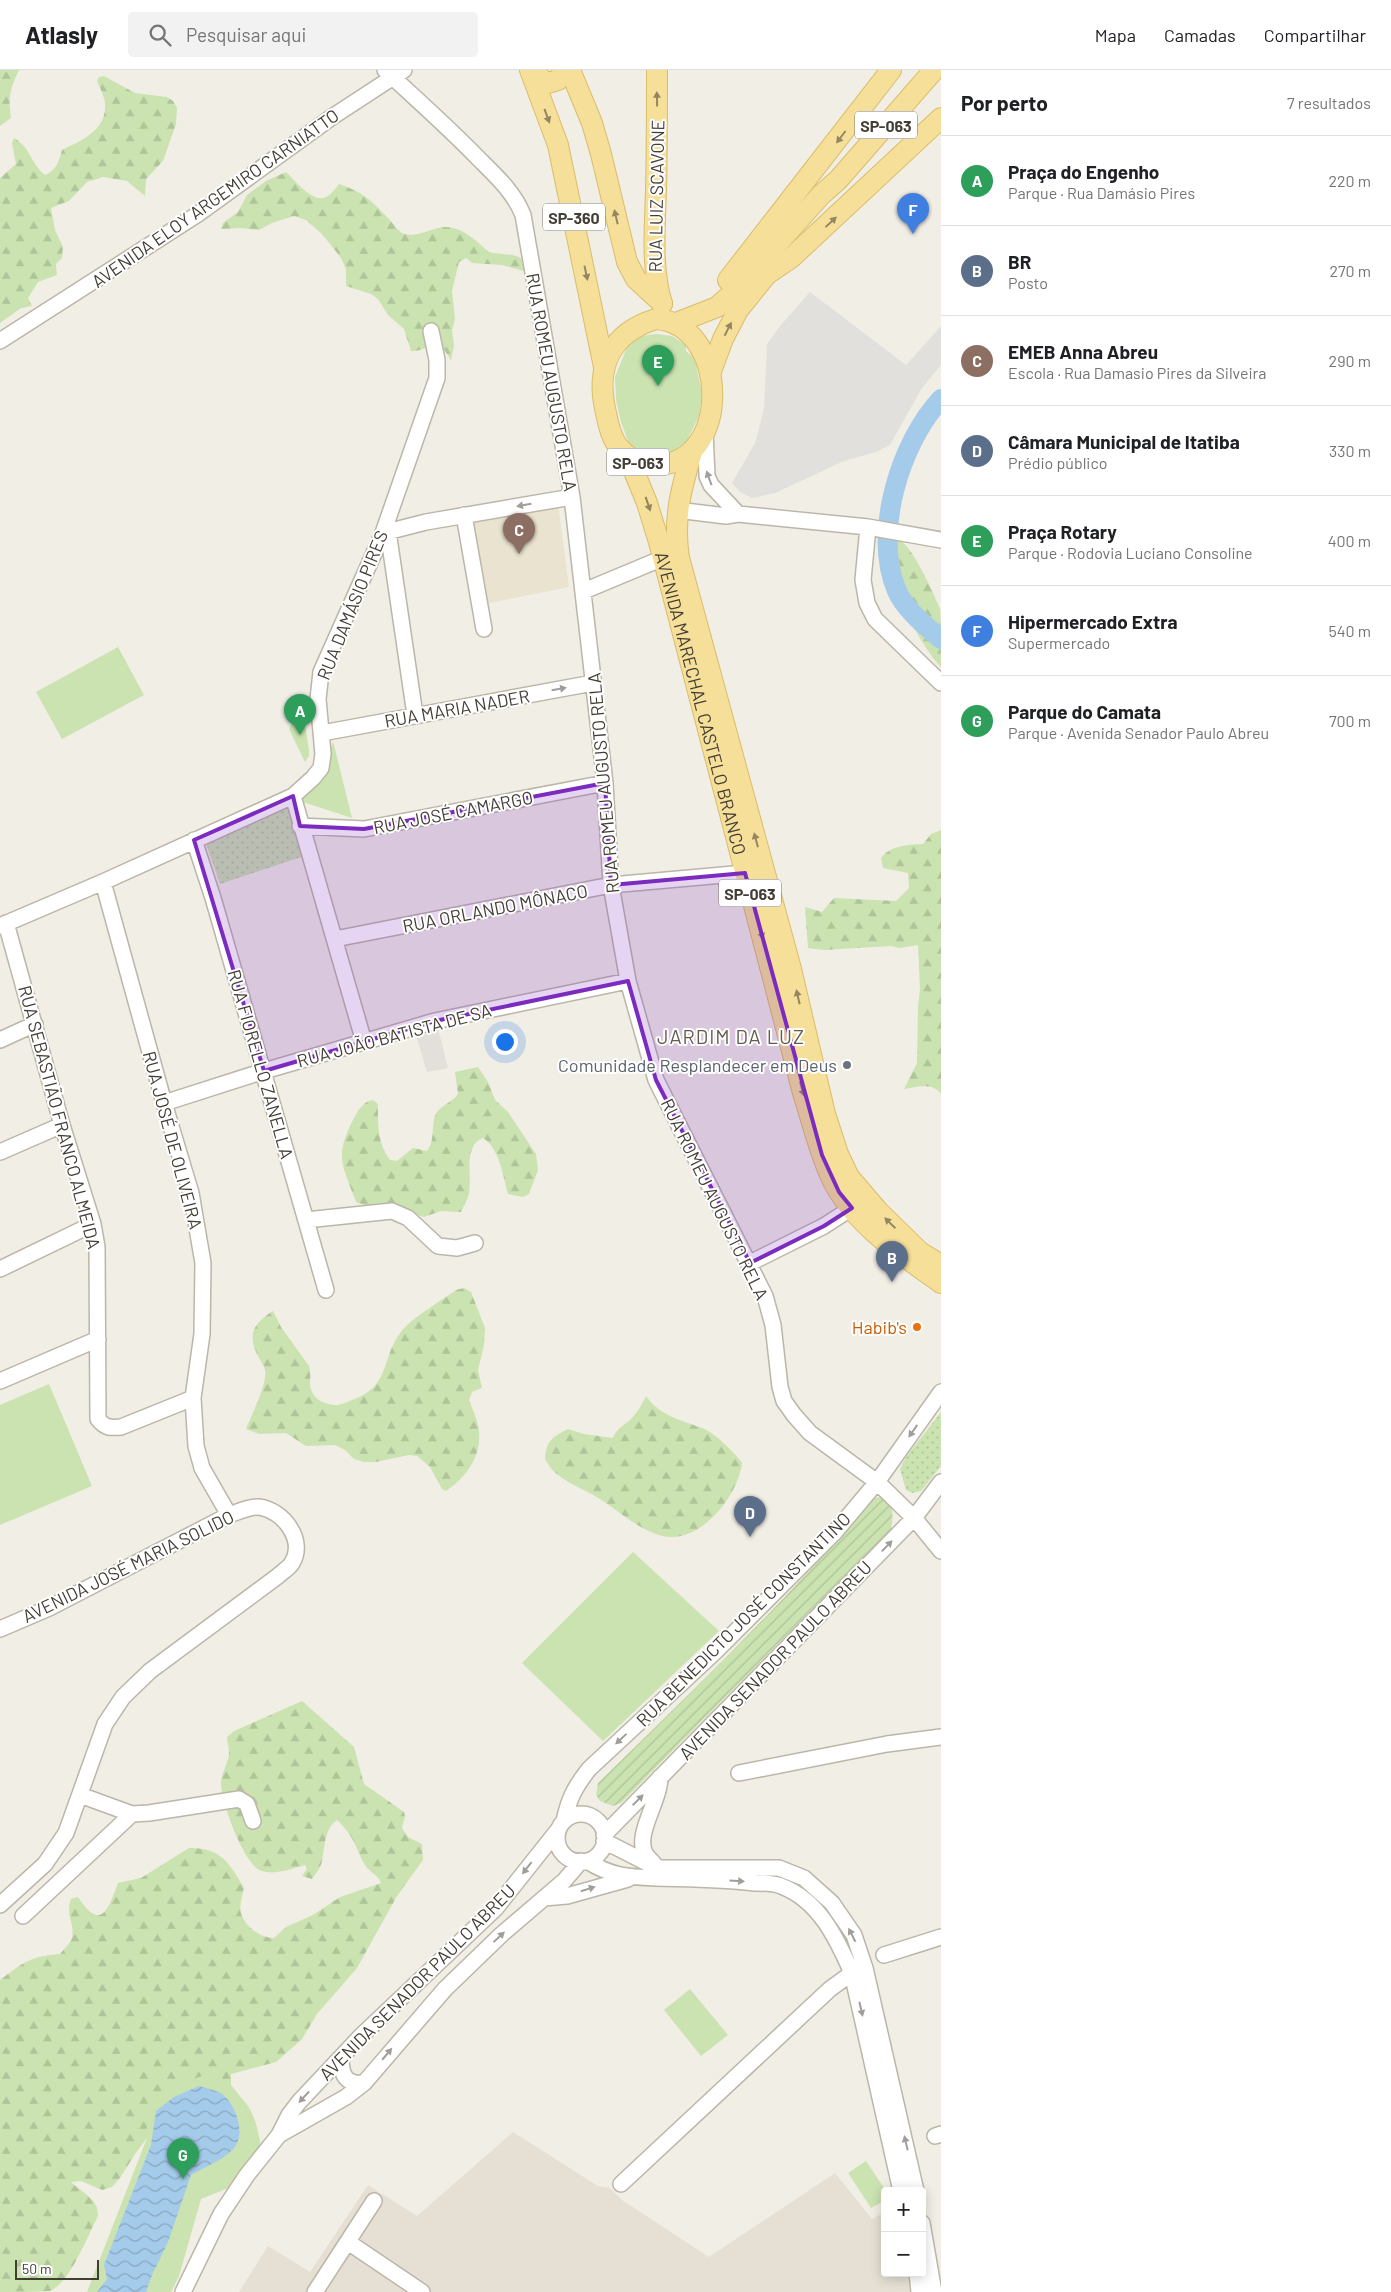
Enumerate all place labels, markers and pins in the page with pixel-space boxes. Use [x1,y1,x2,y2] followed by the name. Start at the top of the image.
[897,193,929,234] pin: F
[642,345,674,386] pin: E
[503,513,535,554] pin: C
[284,694,316,735] pin: A
[558,1054,837,1076] place label: Comunidade Resplandecer em Deus
[841,1059,853,1071] marker: Comunidade Resplandecer em Deus
[876,1241,908,1282] pin: B
[852,1316,907,1338] place label: Habib's
[911,1321,923,1333] marker: Habib's
[734,1496,766,1537] pin: D
[167,2138,199,2179] pin: G

